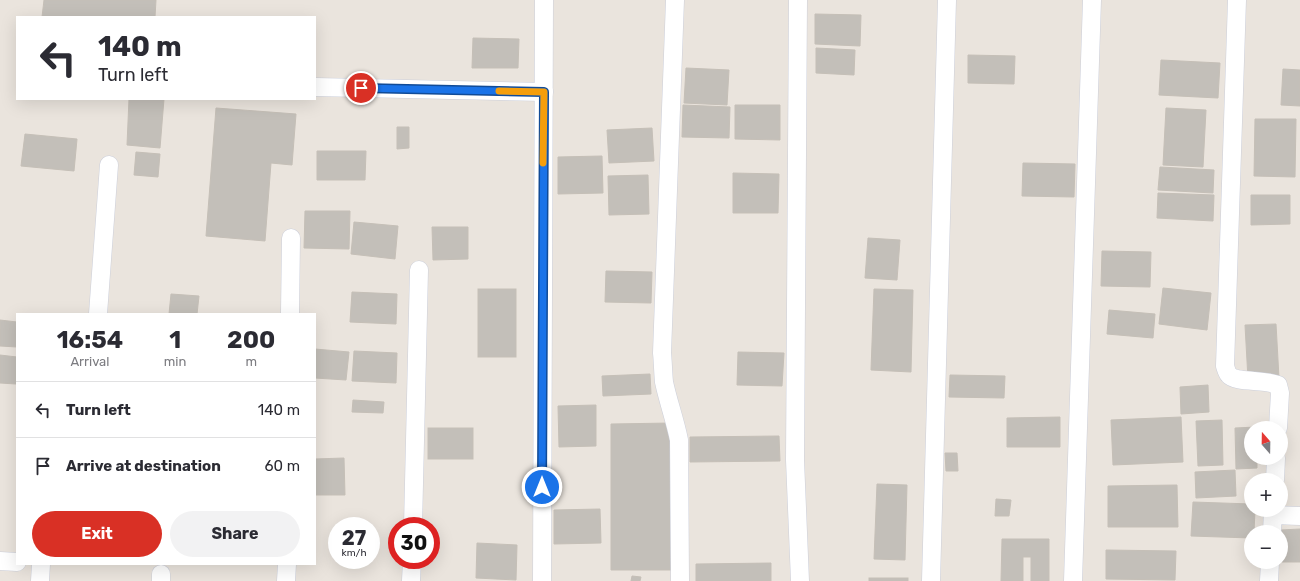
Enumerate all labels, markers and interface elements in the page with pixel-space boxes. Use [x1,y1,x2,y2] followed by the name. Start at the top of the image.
[98,30,182,63] text: 140 m
[32,32,84,84] icon: left
[98,64,168,86] text: Turn left
[344,71,378,105] pin
[350,77,372,99] icon: arrive
[57,326,123,354] text: 16:54
[169,326,181,354] text: 1
[227,326,275,354] text: 200
[70,354,109,369] text: Arrival
[164,354,186,369] text: min
[245,354,257,369] text: m
[32,399,54,421] icon: left
[66,401,131,419] text: Turn left
[258,401,300,419] text: 140 m
[1244,421,1288,465] north arrow
[1244,421,1288,569] map controls
[32,455,54,477] icon: arrive
[66,457,221,475] text: Arrive at destination
[264,457,300,475] text: 60 m
[521,466,563,508] position arrow
[1244,473,1288,517] button: +
[32,511,162,557] button: Exit
[170,511,300,557] button: Share
[388,517,440,569] speed limit sign: 30
[1244,525,1288,569] button: −
[342,526,366,550] text: 27
[342,547,366,559] text: km/h

